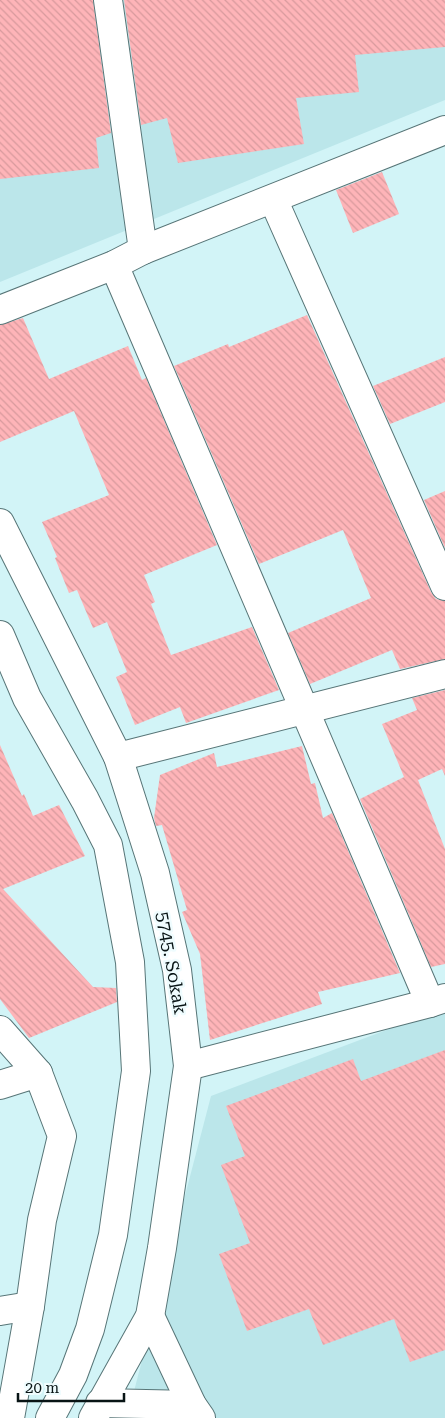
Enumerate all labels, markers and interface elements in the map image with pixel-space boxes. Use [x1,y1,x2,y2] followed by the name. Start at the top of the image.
[153,910,191,1016] street label: 5745. Sokak
[18,1370,124,1402] scale bar
[25,1379,60,1397] text: 20 m

